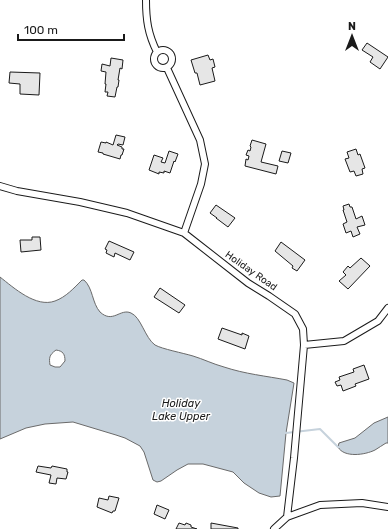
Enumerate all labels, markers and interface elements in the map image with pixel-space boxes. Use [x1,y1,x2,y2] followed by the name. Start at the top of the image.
[18,16,124,42] scale bar
[332,16,372,56] north arrow
[348,20,356,33] text: N
[24,23,58,37] text: 100 m
[223,249,279,293] street label: Holiday Road
[152,397,211,423] water label: Holiday Lake Upper

